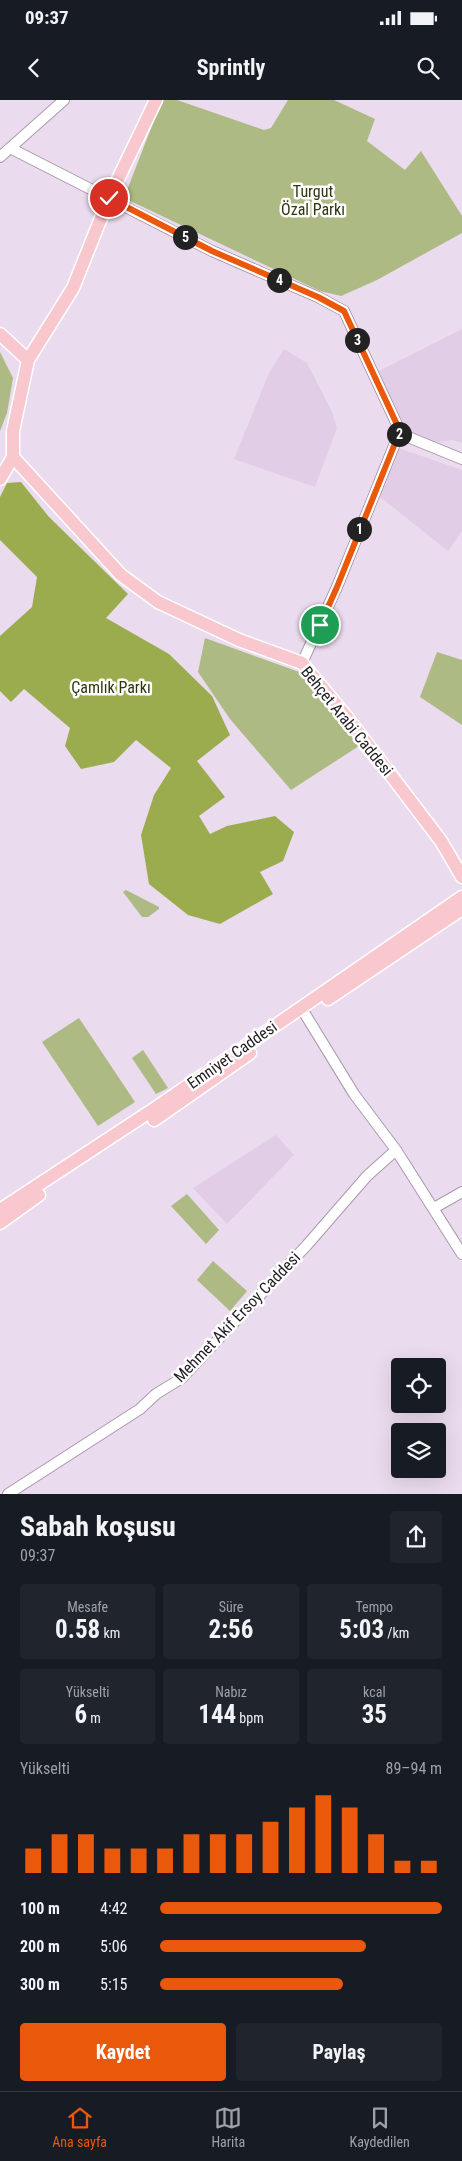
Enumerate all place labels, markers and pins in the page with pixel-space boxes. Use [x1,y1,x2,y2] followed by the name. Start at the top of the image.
[88,177,130,219] pin
[172,224,198,250] pin: 5
[266,268,292,292] pin: 4
[344,328,370,352] pin: 3
[386,422,412,446] pin: 2
[346,516,372,542] pin: 1
[299,604,341,646] pin

